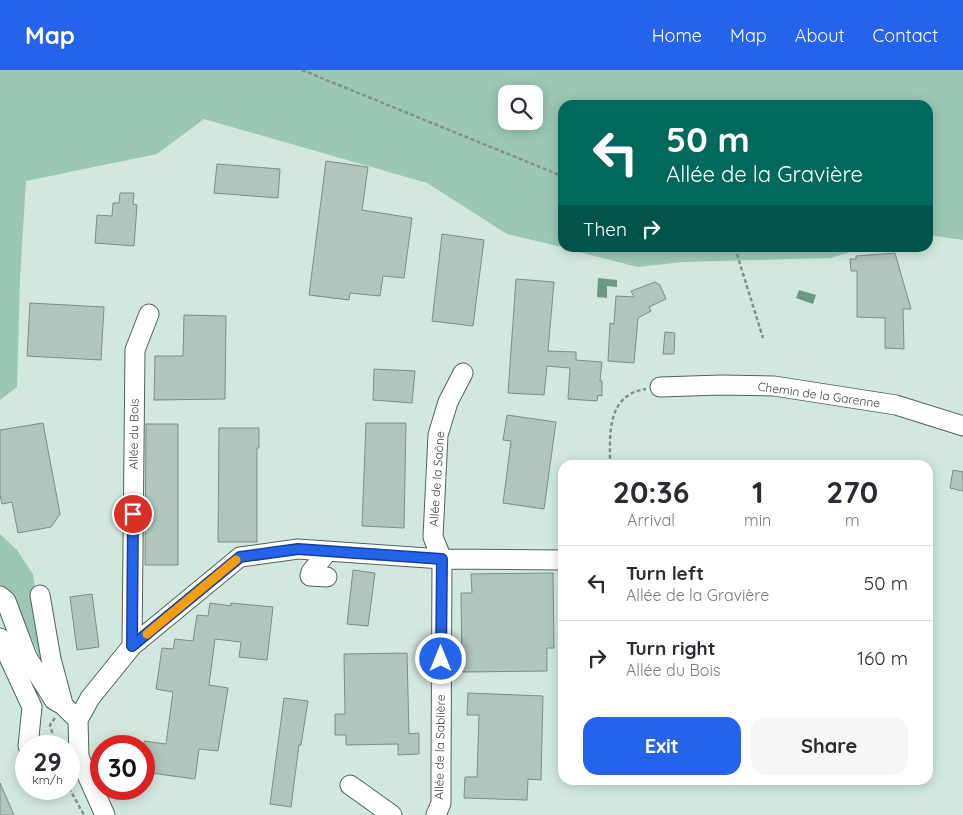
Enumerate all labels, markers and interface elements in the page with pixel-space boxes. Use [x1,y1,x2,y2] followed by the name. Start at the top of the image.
[25,20,75,50] text: Map
[652,24,702,47] text: Home
[730,24,767,47] text: Map
[795,24,845,47] text: About
[873,24,938,47] text: Contact
[498,85,543,130] map controls
[498,85,543,130] button: search
[666,117,750,161] text: 50 m
[583,120,648,185] icon: left
[666,160,863,188] text: Allée de la Gravière
[637,215,665,243] icon: right
[583,217,627,241] text: Then
[757,378,881,411] street label: Chemin de la Garenne
[125,398,142,470] street label: Allée du Bois
[426,431,447,527] street label: Allée de la Saône
[613,473,689,511] text: 20:36
[752,473,764,511] text: 1
[826,473,878,511] text: 270
[112,493,154,535] pin
[119,500,147,528] icon: arrive
[627,510,675,530] text: Arrival
[744,510,771,530] text: min
[845,510,859,530] text: m
[626,561,704,585] text: Turn left
[583,569,611,597] icon: left
[864,571,908,595] text: 50 m
[626,585,769,605] text: Allée de la Gravière
[414,632,466,684] position arrow
[626,636,715,660] text: Turn right
[583,644,611,672] icon: right
[857,646,908,670] text: 160 m
[626,660,720,680] text: Allée du Bois
[431,694,448,800] street label: Allée de la Sablière
[583,717,741,775] button: Exit
[751,717,908,775] button: Share
[90,735,155,800] speed limit sign: 30
[33,746,62,777] text: 29
[32,772,63,787] text: km/h

